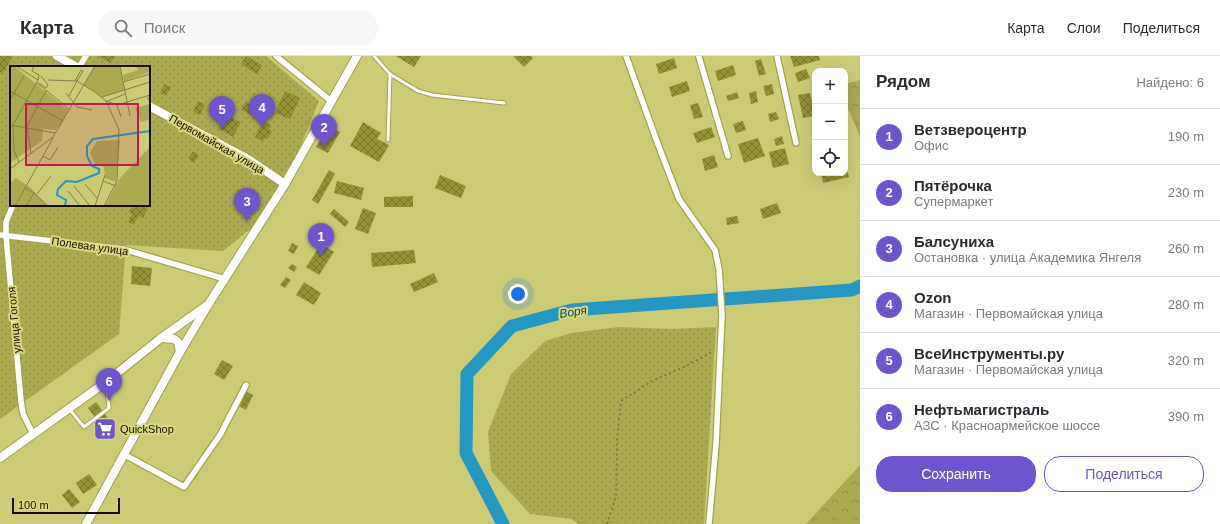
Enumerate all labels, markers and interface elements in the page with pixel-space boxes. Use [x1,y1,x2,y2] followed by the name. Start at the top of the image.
[98,10,378,46] search box
[20,17,74,38] text: Карта
[112,17,134,39] icon: search
[144,19,185,36] text: Поиск
[1007,20,1045,36] text: Карта
[1067,20,1101,36] text: Слои
[1123,20,1200,36] text: Поделиться
[10,66,150,206] inset map
[812,68,848,176] map controls
[812,68,848,104] button: +
[876,72,931,91] text: Рядом
[1136,75,1204,90] text: Найдено: 6
[249,94,275,127] pin: 4
[209,96,235,129] pin: 5
[812,104,848,140] button: −
[167,112,267,177] street label: Первомайская улица
[311,114,337,147] pin: 2
[914,121,1027,138] text: Ветзвероцентр
[885,129,893,144] text: 1
[1168,129,1204,144] text: 190 m
[914,138,949,153] text: Офис
[812,140,848,176] button: locate
[914,177,992,194] text: Пятёрочка
[885,185,893,200] text: 2
[1168,185,1204,200] text: 230 m
[234,188,260,221] pin: 3
[914,194,993,209] text: Супермаркет
[308,223,334,256] pin: 1
[914,233,994,250] text: Балсуниха
[51,235,130,257] street label: Полевая улица
[885,241,893,256] text: 3
[1168,241,1204,256] text: 260 m
[914,250,1141,265] text: Остановка · улица Академика Янгеля
[508,284,528,304] your location
[5,286,23,354] street label: улица Гоголя
[914,289,952,306] text: Ozon
[885,297,893,312] text: 4
[1168,297,1204,312] text: 280 m
[558,303,588,321] water label: Воря
[914,306,1103,321] text: Магазин · Первомайская улица
[914,345,1064,362] text: ВсеИнструменты.ру
[885,353,893,368] text: 5
[1168,353,1204,368] text: 320 m
[914,362,1103,377] text: Магазин · Первомайская улица
[96,368,122,401] pin: 6
[914,401,1049,418] text: Нефтьмагистраль
[885,409,893,424] text: 6
[1168,409,1204,424] text: 390 m
[92,416,118,442] supermarket icon: QuickShop
[914,418,1100,433] text: АЗС · Красноармейское шоссе
[120,423,174,435] place label: QuickShop
[876,456,1036,492] button: Сохранить
[1044,456,1204,492] button: Поделиться
[12,496,120,515] scale bar
[18,499,49,511] text: 100 m

